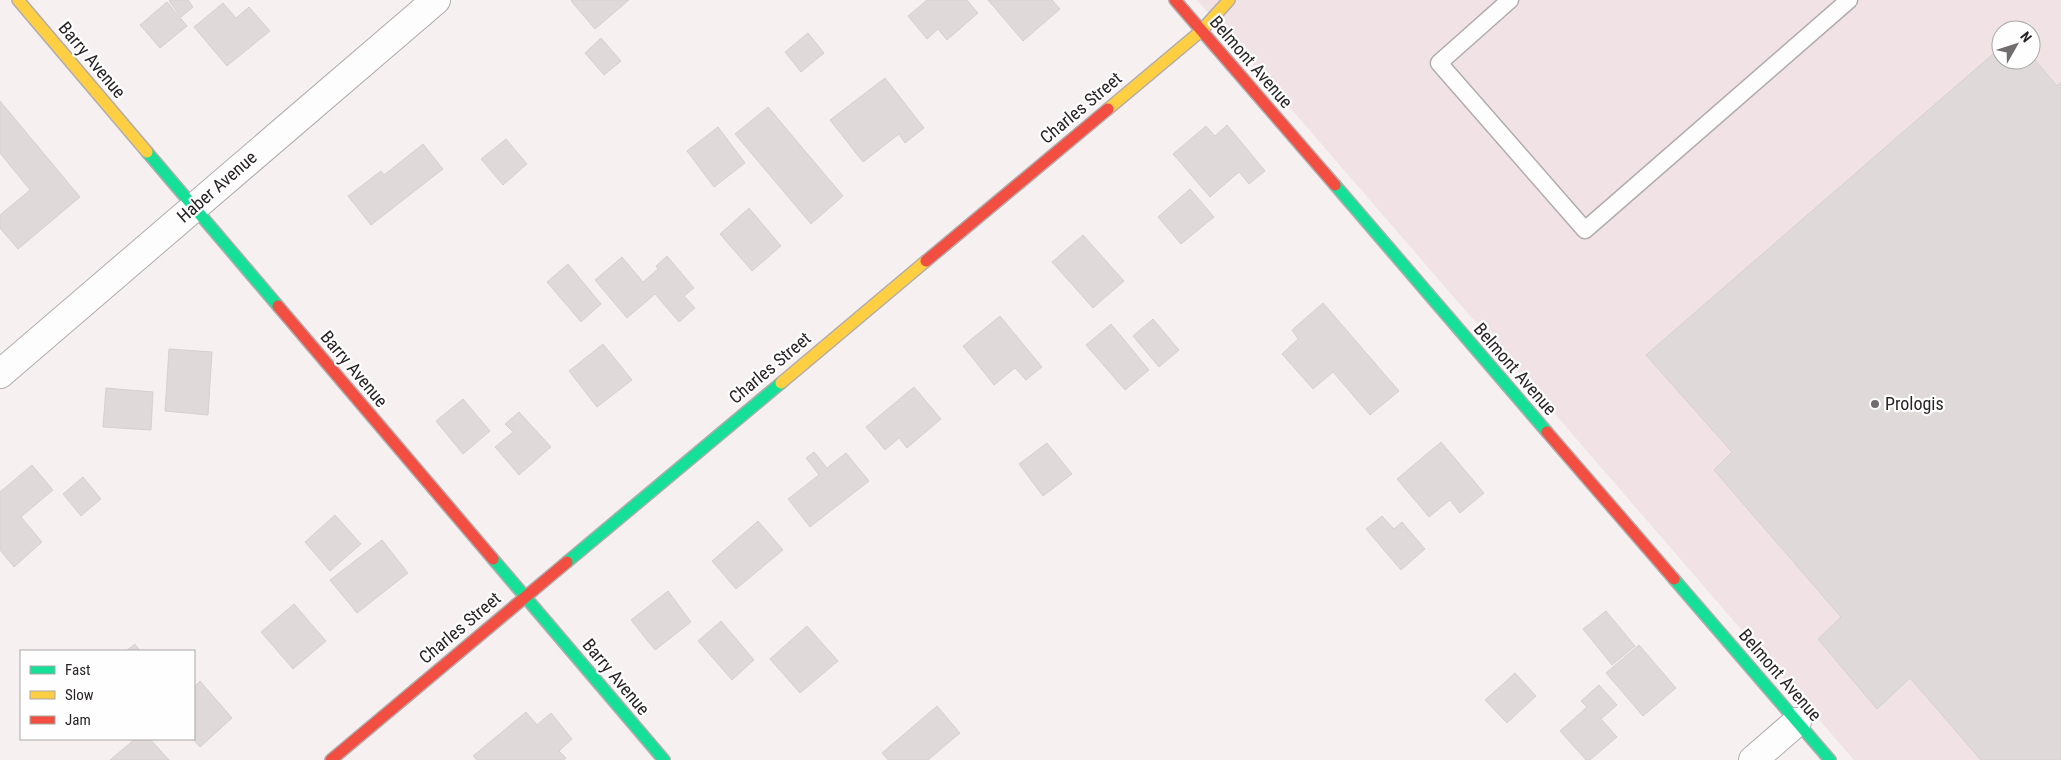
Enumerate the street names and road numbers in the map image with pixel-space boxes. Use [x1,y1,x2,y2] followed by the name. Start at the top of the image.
[1206,11,1297,112] street label: Belmont Avenue
[54,17,130,102] street label: Barry Avenue
[1036,67,1126,148] street label: Charles Street
[173,146,261,227] street label: Haber Avenue
[1470,318,1561,419] street label: Belmont Avenue
[316,326,392,411] street label: Barry Avenue
[725,327,815,408] street label: Charles Street
[415,587,505,668] street label: Charles Street
[1735,624,1826,725] street label: Belmont Avenue
[578,634,654,719] street label: Barry Avenue

